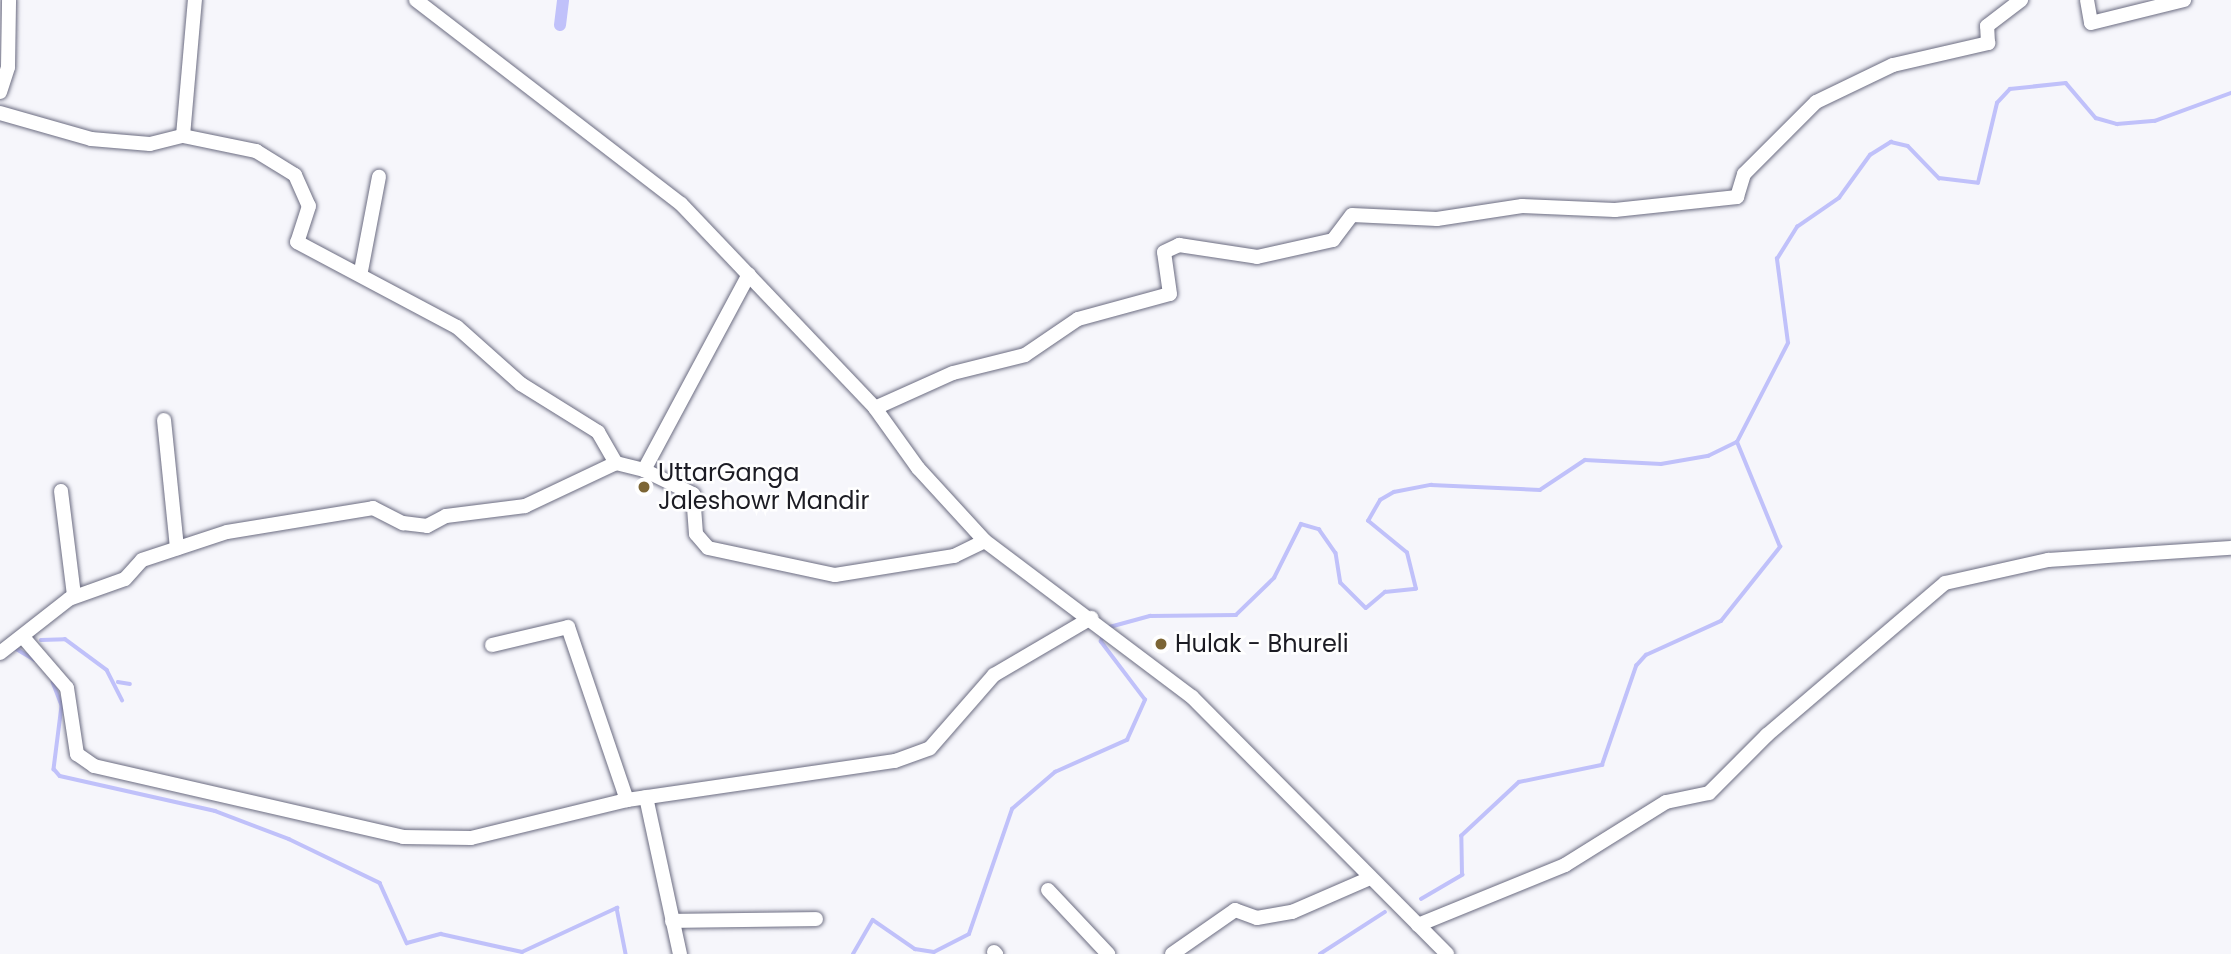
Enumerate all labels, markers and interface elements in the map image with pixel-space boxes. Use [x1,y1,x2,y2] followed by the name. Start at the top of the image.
[658,459,869,515] place label: UttarGanga Jaleshowr Mandir
[636,479,652,495] marker: UttarGanga Jaleshowr Mandir
[1175,630,1349,658] place label: Hulak - Bhureli
[1153,636,1169,652] marker: Hulak - Bhureli

